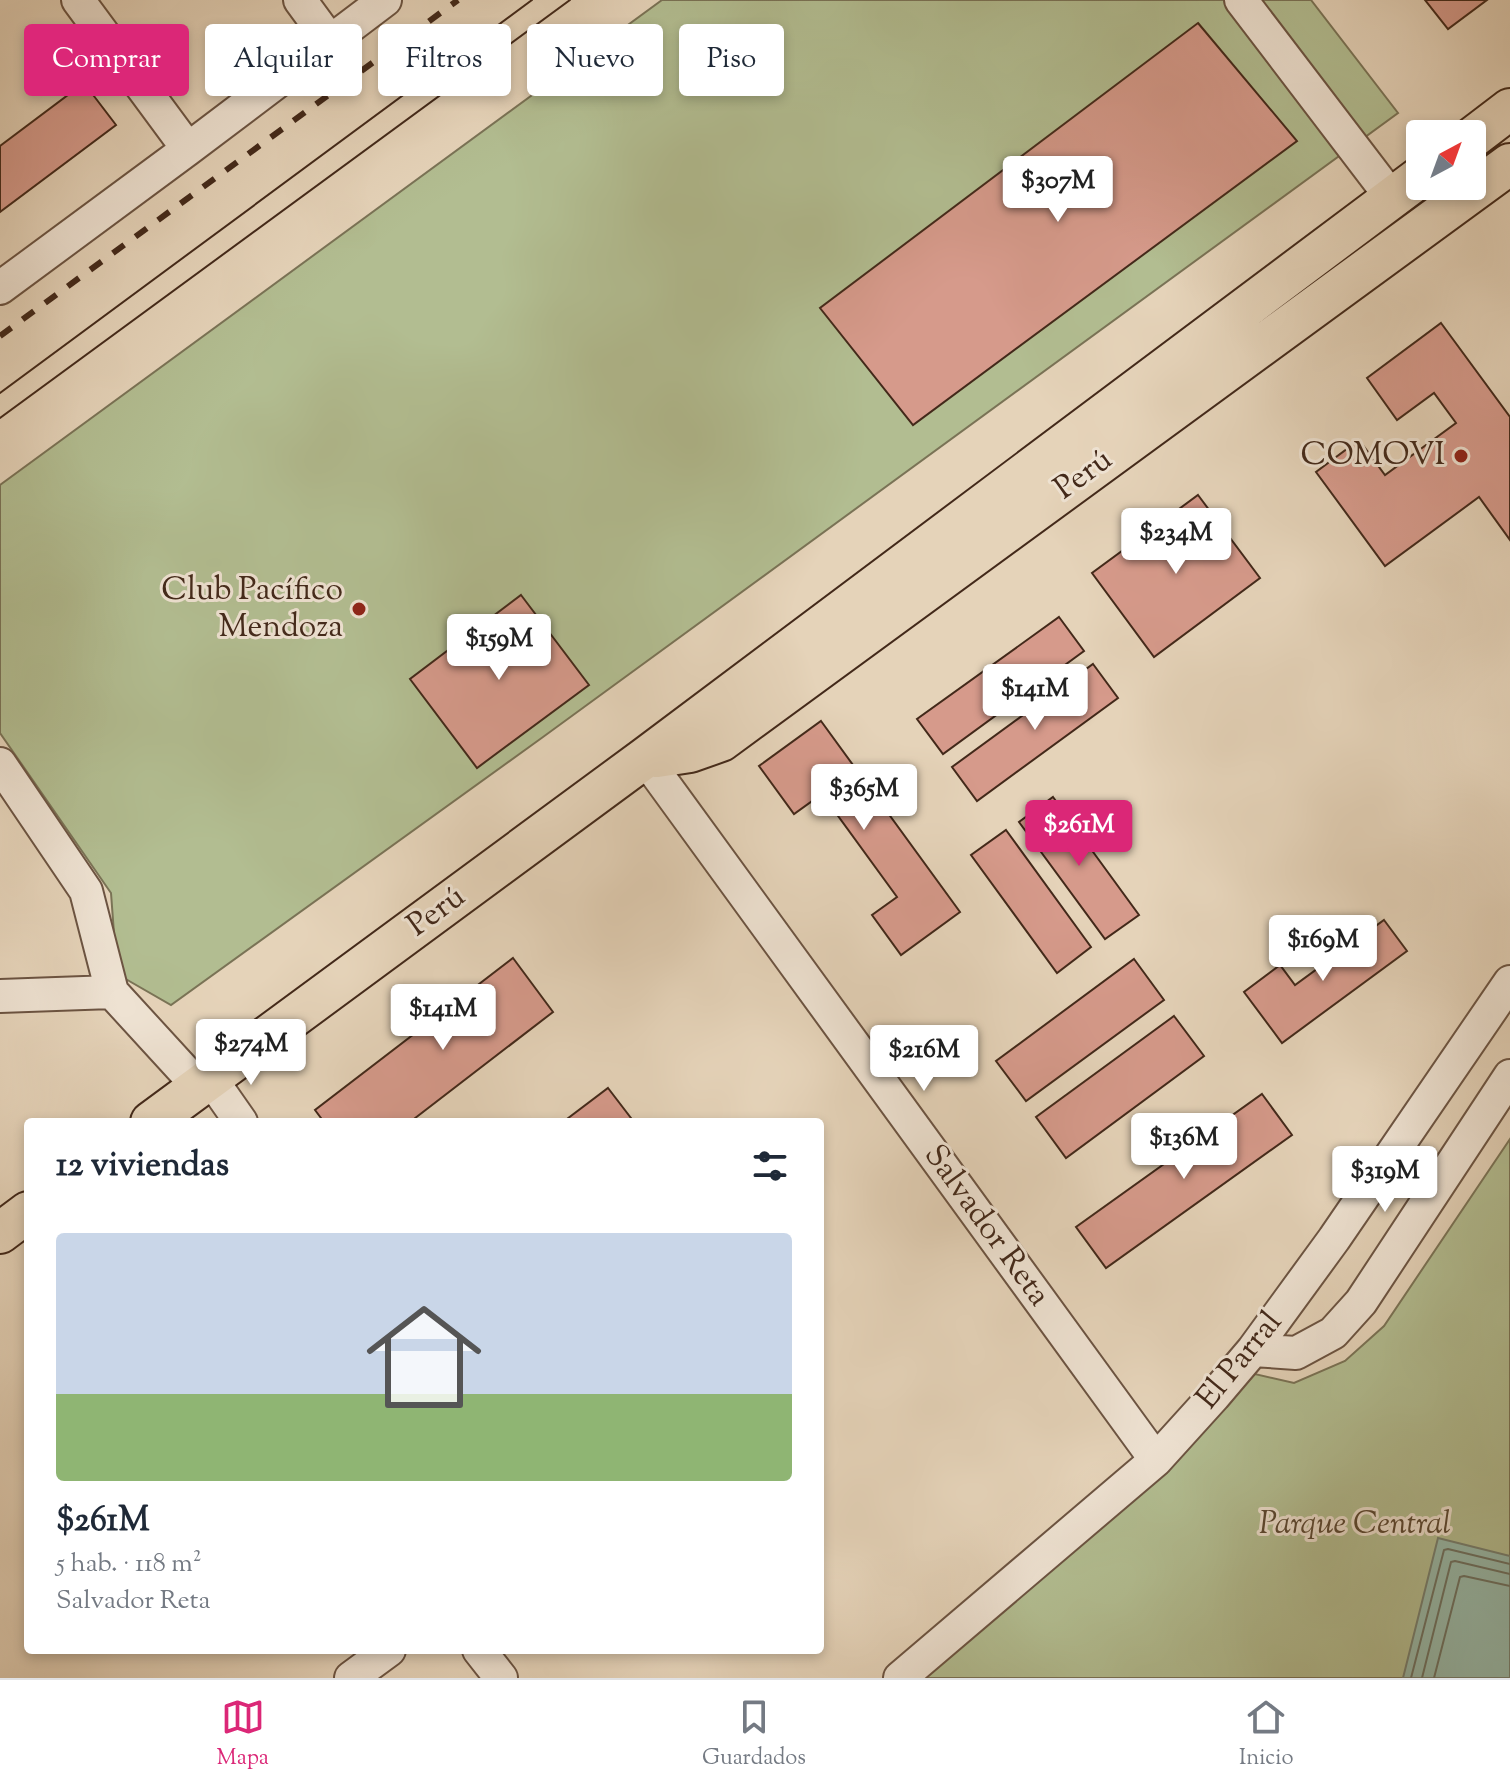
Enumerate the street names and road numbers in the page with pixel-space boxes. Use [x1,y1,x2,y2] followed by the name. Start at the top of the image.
[1045,438,1123,512] street label: Perú
[398,875,476,949] street label: Perú
[912,1136,1061,1317] street label: Salvador Reta
[1186,1302,1294,1420] street label: El Parral

